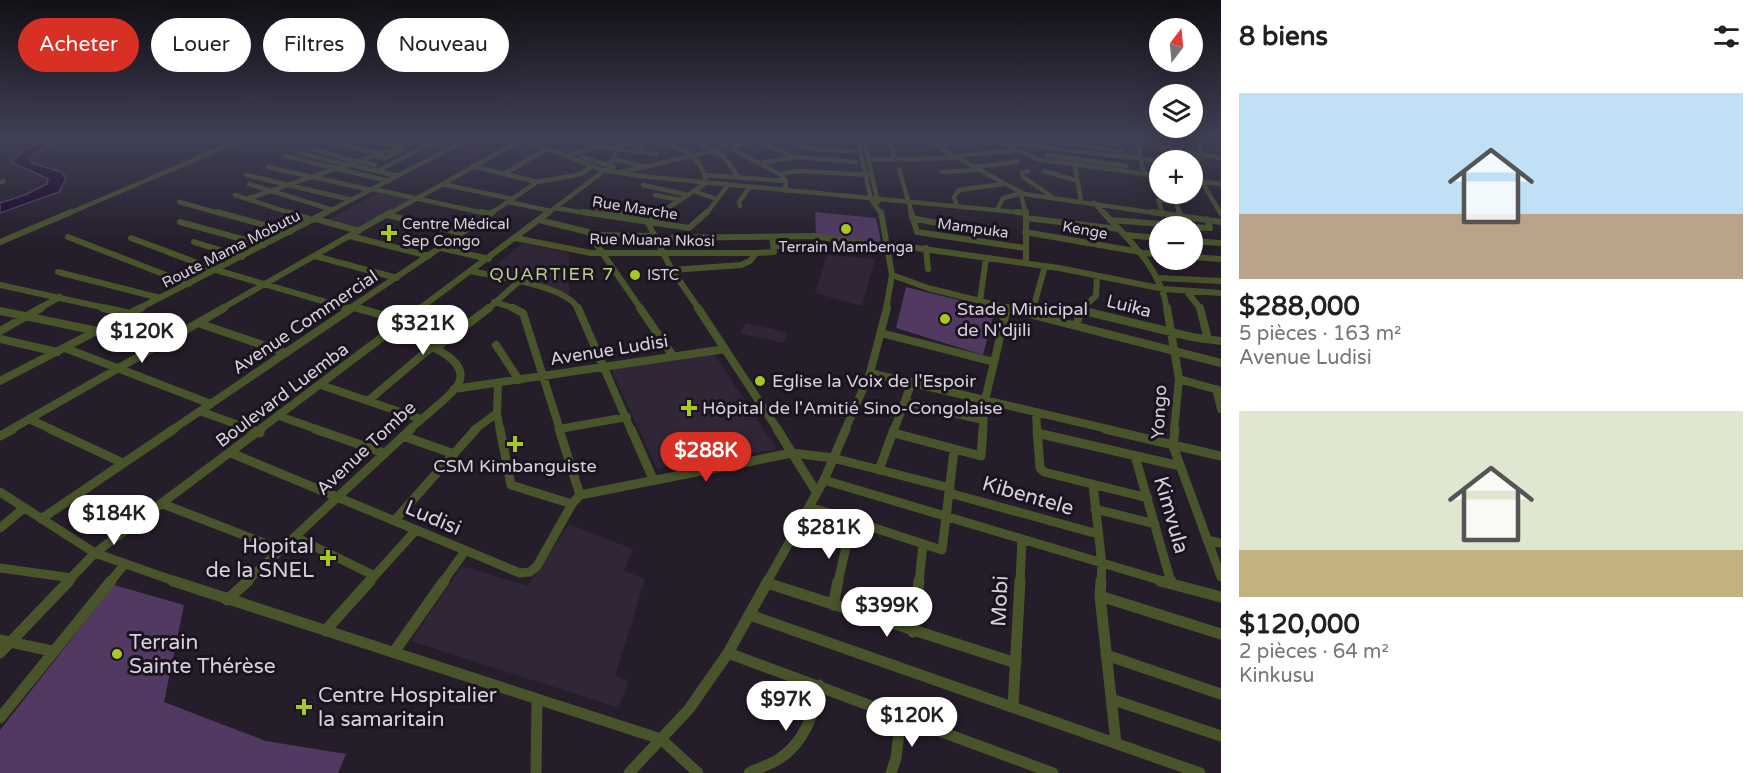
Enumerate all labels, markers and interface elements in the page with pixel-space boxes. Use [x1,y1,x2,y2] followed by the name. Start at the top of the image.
[18,18,139,72] chip: Acheter
[151,18,251,72] chip: Louer
[263,18,365,72] chip: Filtres
[377,18,509,72] chip: Nouveau
[1149,18,1203,72] north arrow
[1149,18,1203,270] map controls
[1710,20,1743,53] icon: filters
[1239,21,1328,52] text: 8 biens
[1149,84,1203,138] button: layers
[1437,132,1545,240] icon: home
[1149,150,1203,204] button: +
[591,192,679,224] street label: Rue Marche
[159,206,303,292] street label: Route Mama Mobutu
[936,214,1010,242] street label: Mampuka
[402,215,509,250] place label: Centre Médical Sep Congo
[1149,216,1203,270] button: −
[1061,217,1109,243] street label: Kenge
[839,222,853,236] marker: Terrain Mambenga
[380,224,398,242] marker: Centre Médical Sep Congo
[589,230,715,250] street label: Rue Muana Nkosi
[778,238,914,256] place label: Terrain Mambenga
[489,263,615,285] district label: QUARTIER 7
[228,265,382,379] street label: Avenue Commercial
[647,266,679,284] place label: ISTC
[628,268,642,282] marker: ISTC
[1104,290,1154,322] street label: Luika
[1239,291,1360,322] text: $288,000
[957,298,1088,341] place label: Stade Minicipal de N'djili
[381,305,465,356] pin: $321K
[391,312,455,336] text: $321K
[938,312,952,326] marker: Stade Minicipal de N'djili
[100,313,184,364] pin: $120K
[110,320,174,344] text: $120K
[1239,322,1401,346] text: 5 pièces · 163 m²
[548,330,670,370] street label: Avenue Ludisi
[211,338,353,452] street label: Boulevard Luemba
[1239,346,1372,370] text: Avenue Ludisi
[772,370,976,392] place label: Eglise la Voix de l'Espoir
[753,374,767,388] marker: Eglise la Voix de l'Espoir
[1147,384,1171,440] street label: Yongo
[312,396,420,500] street label: Avenue Tombe
[702,397,1003,419] place label: Hôpital de l'Amitié Sino-Congolaise
[680,399,698,417] marker: Hôpital de l'Amitié Sino-Congolaise
[664,432,748,483] pin: $288K
[506,435,524,453] marker: CSM Kimbanguiste
[674,439,738,463] text: $288K
[1437,450,1545,558] icon: home
[433,455,597,477] place label: CSM Kimbanguiste
[979,471,1077,521] street label: Kibentele
[1148,473,1194,557] street label: Kimvula
[72,495,156,546] pin: $184K
[401,495,465,541] street label: Ludisi
[82,502,146,526] text: $184K
[787,509,871,560] pin: $281K
[797,516,861,540] text: $281K
[206,534,314,583] place label: Hopital de la SNEL
[319,549,337,567] marker: Hopital de la SNEL
[986,575,1014,627] street label: Mobi
[845,587,929,638] pin: $399K
[855,594,919,618] text: $399K
[1239,609,1360,640] text: $120,000
[129,630,276,679] place label: Terrain Sainte Thérèse
[1239,640,1389,664] text: 2 pièces · 64 m²
[110,647,124,661] marker: Terrain Sainte Thérèse
[1239,664,1314,688] text: Kinkusu
[750,681,822,732] pin: $97K
[318,683,497,732] place label: Centre Hospitalier la samaritain
[761,688,811,712] text: $97K
[870,697,954,748] pin: $120K
[295,698,313,716] marker: Centre Hospitalier la samaritain
[880,704,944,728] text: $120K

